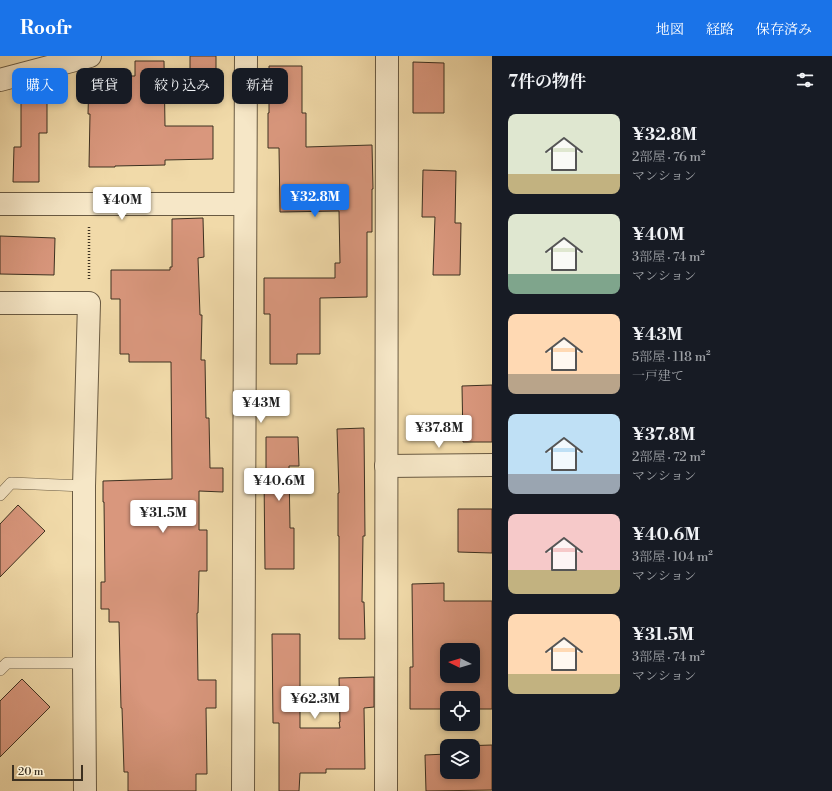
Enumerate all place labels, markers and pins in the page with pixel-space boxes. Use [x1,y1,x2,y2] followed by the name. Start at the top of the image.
[282,184,348,218] pin: ¥32.8M
[98,187,146,221] pin: ¥40M
[237,390,285,424] pin: ¥43M
[406,415,472,449] pin: ¥37.8M
[246,468,312,502] pin: ¥40.6M
[130,500,196,534] pin: ¥31.5M
[282,686,348,720] pin: ¥62.3M

